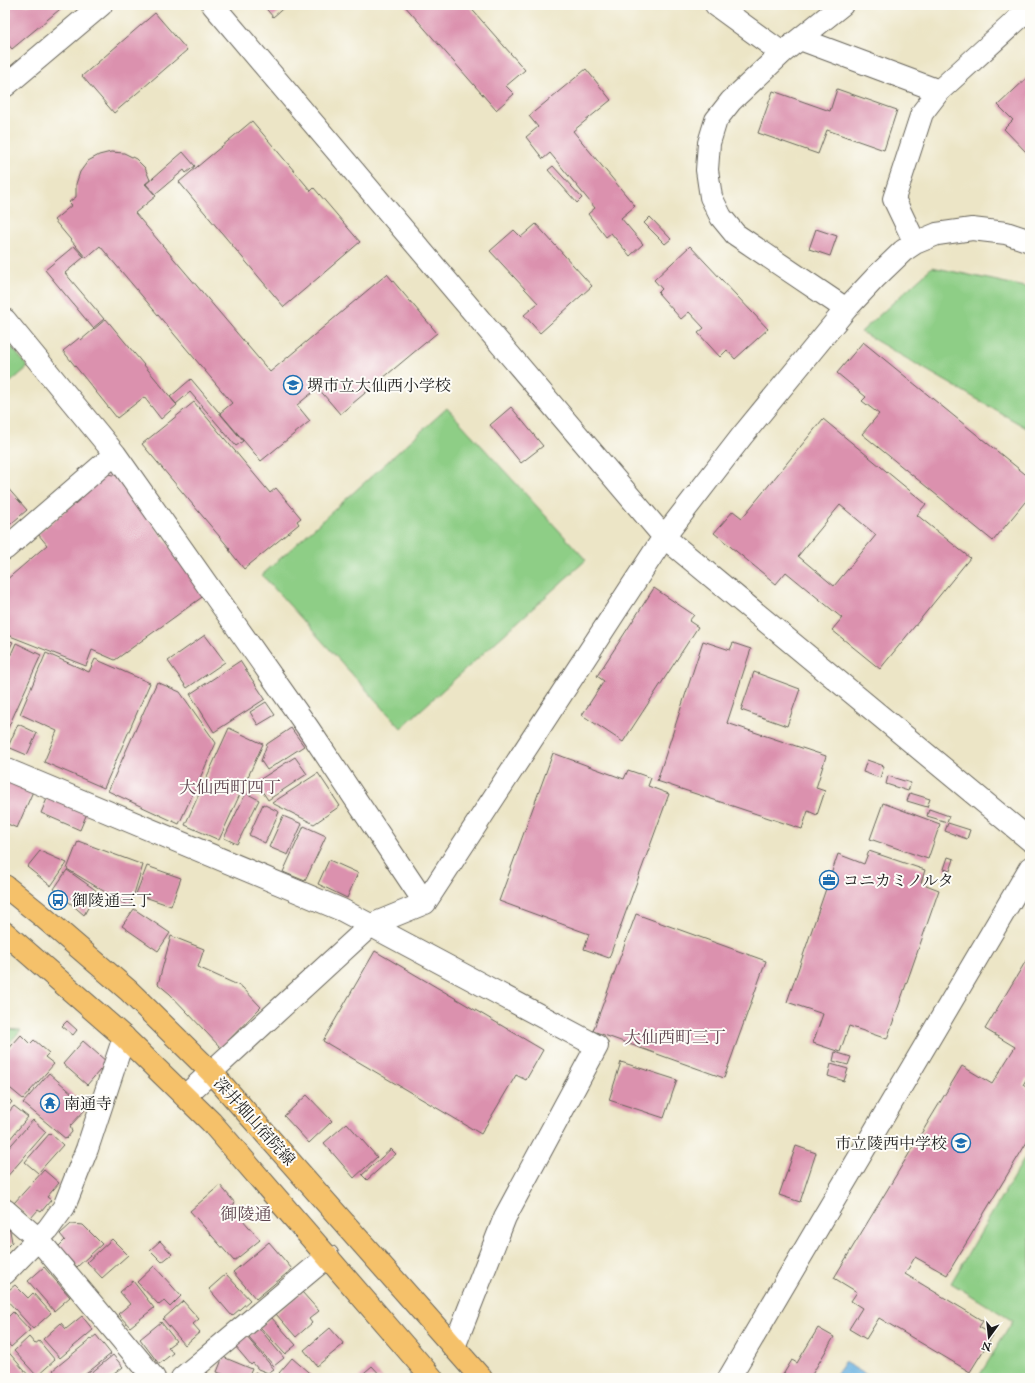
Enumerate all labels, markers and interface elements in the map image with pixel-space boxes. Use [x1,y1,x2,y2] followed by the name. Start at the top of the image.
[282,374,304,396] school or university icon: 堺市立大仙西小学校
[307,376,451,395] place label: 堺市立大仙西小学校
[179,777,281,798] district label: 大仙西町四丁
[818,869,840,891] office icon: コニカミノルタ
[843,871,954,890] place label: コニカミノルタ
[47,889,69,911] bus stop icon: 御陵通三丁
[72,891,152,910] place label: 御陵通三丁
[624,1027,726,1048] district label: 大仙西町三丁
[210,1073,299,1169] street label: 深井畑山宿院線
[39,1092,61,1114] temple icon: 南通寺
[64,1094,112,1113] place label: 南通寺
[950,1132,972,1154] school or university icon: 市立陵西中学校
[835,1134,947,1153] place label: 市立陵西中学校
[221,1204,272,1225] district label: 御陵通
[969,1317,1009,1357] north arrow
[980,1339,993,1354] text: N

